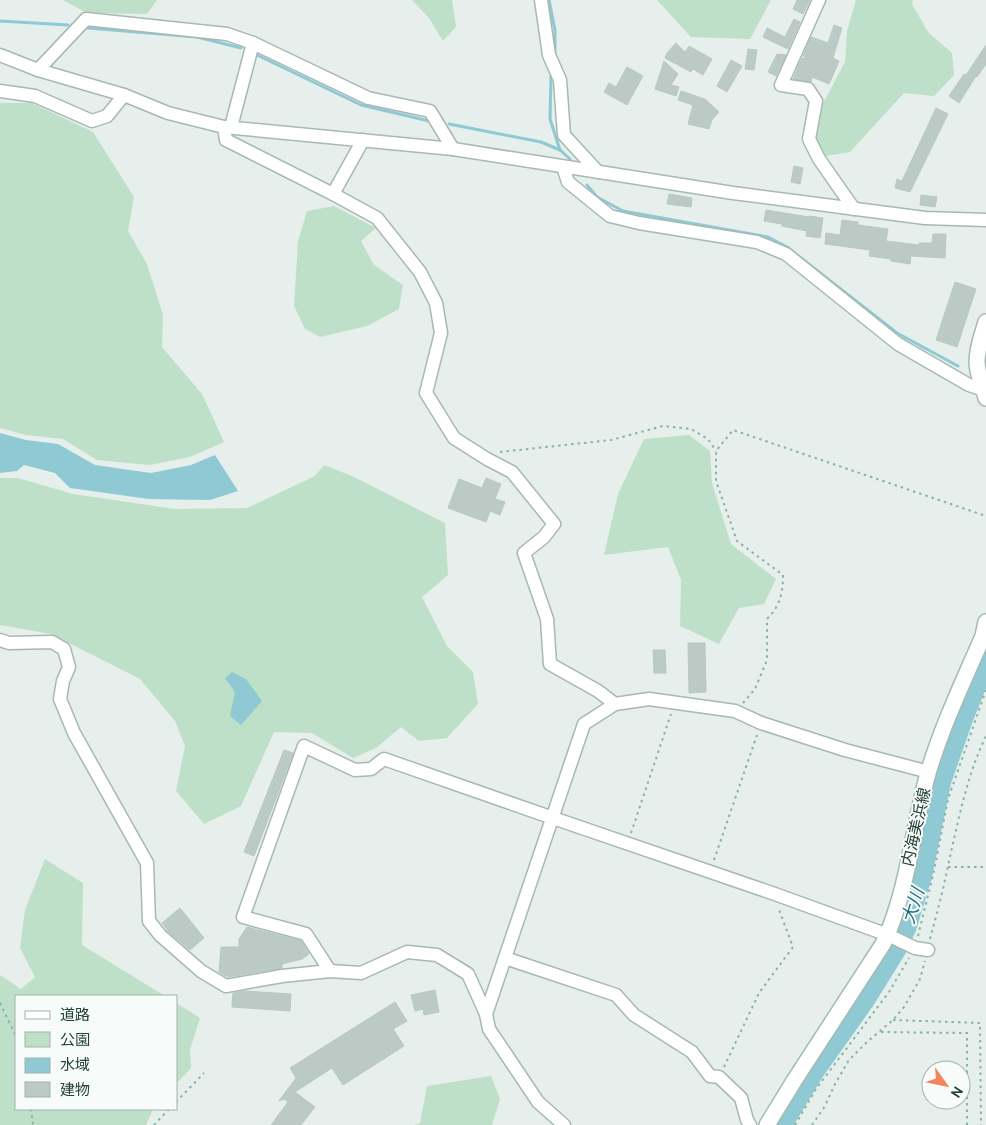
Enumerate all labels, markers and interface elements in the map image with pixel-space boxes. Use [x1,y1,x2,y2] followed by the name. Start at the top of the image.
[898,786,934,868] street label: 内海美浜線
[897,884,930,927] water label: 大川
[15,995,178,1110] legend
[60,1006,90,1024] text: 道路
[60,1031,90,1049] text: 公園
[60,1056,90,1074] text: 水域
[921,1060,971,1110] north arrow
[60,1081,90,1099] text: 建物
[947,1083,967,1101] text: N

